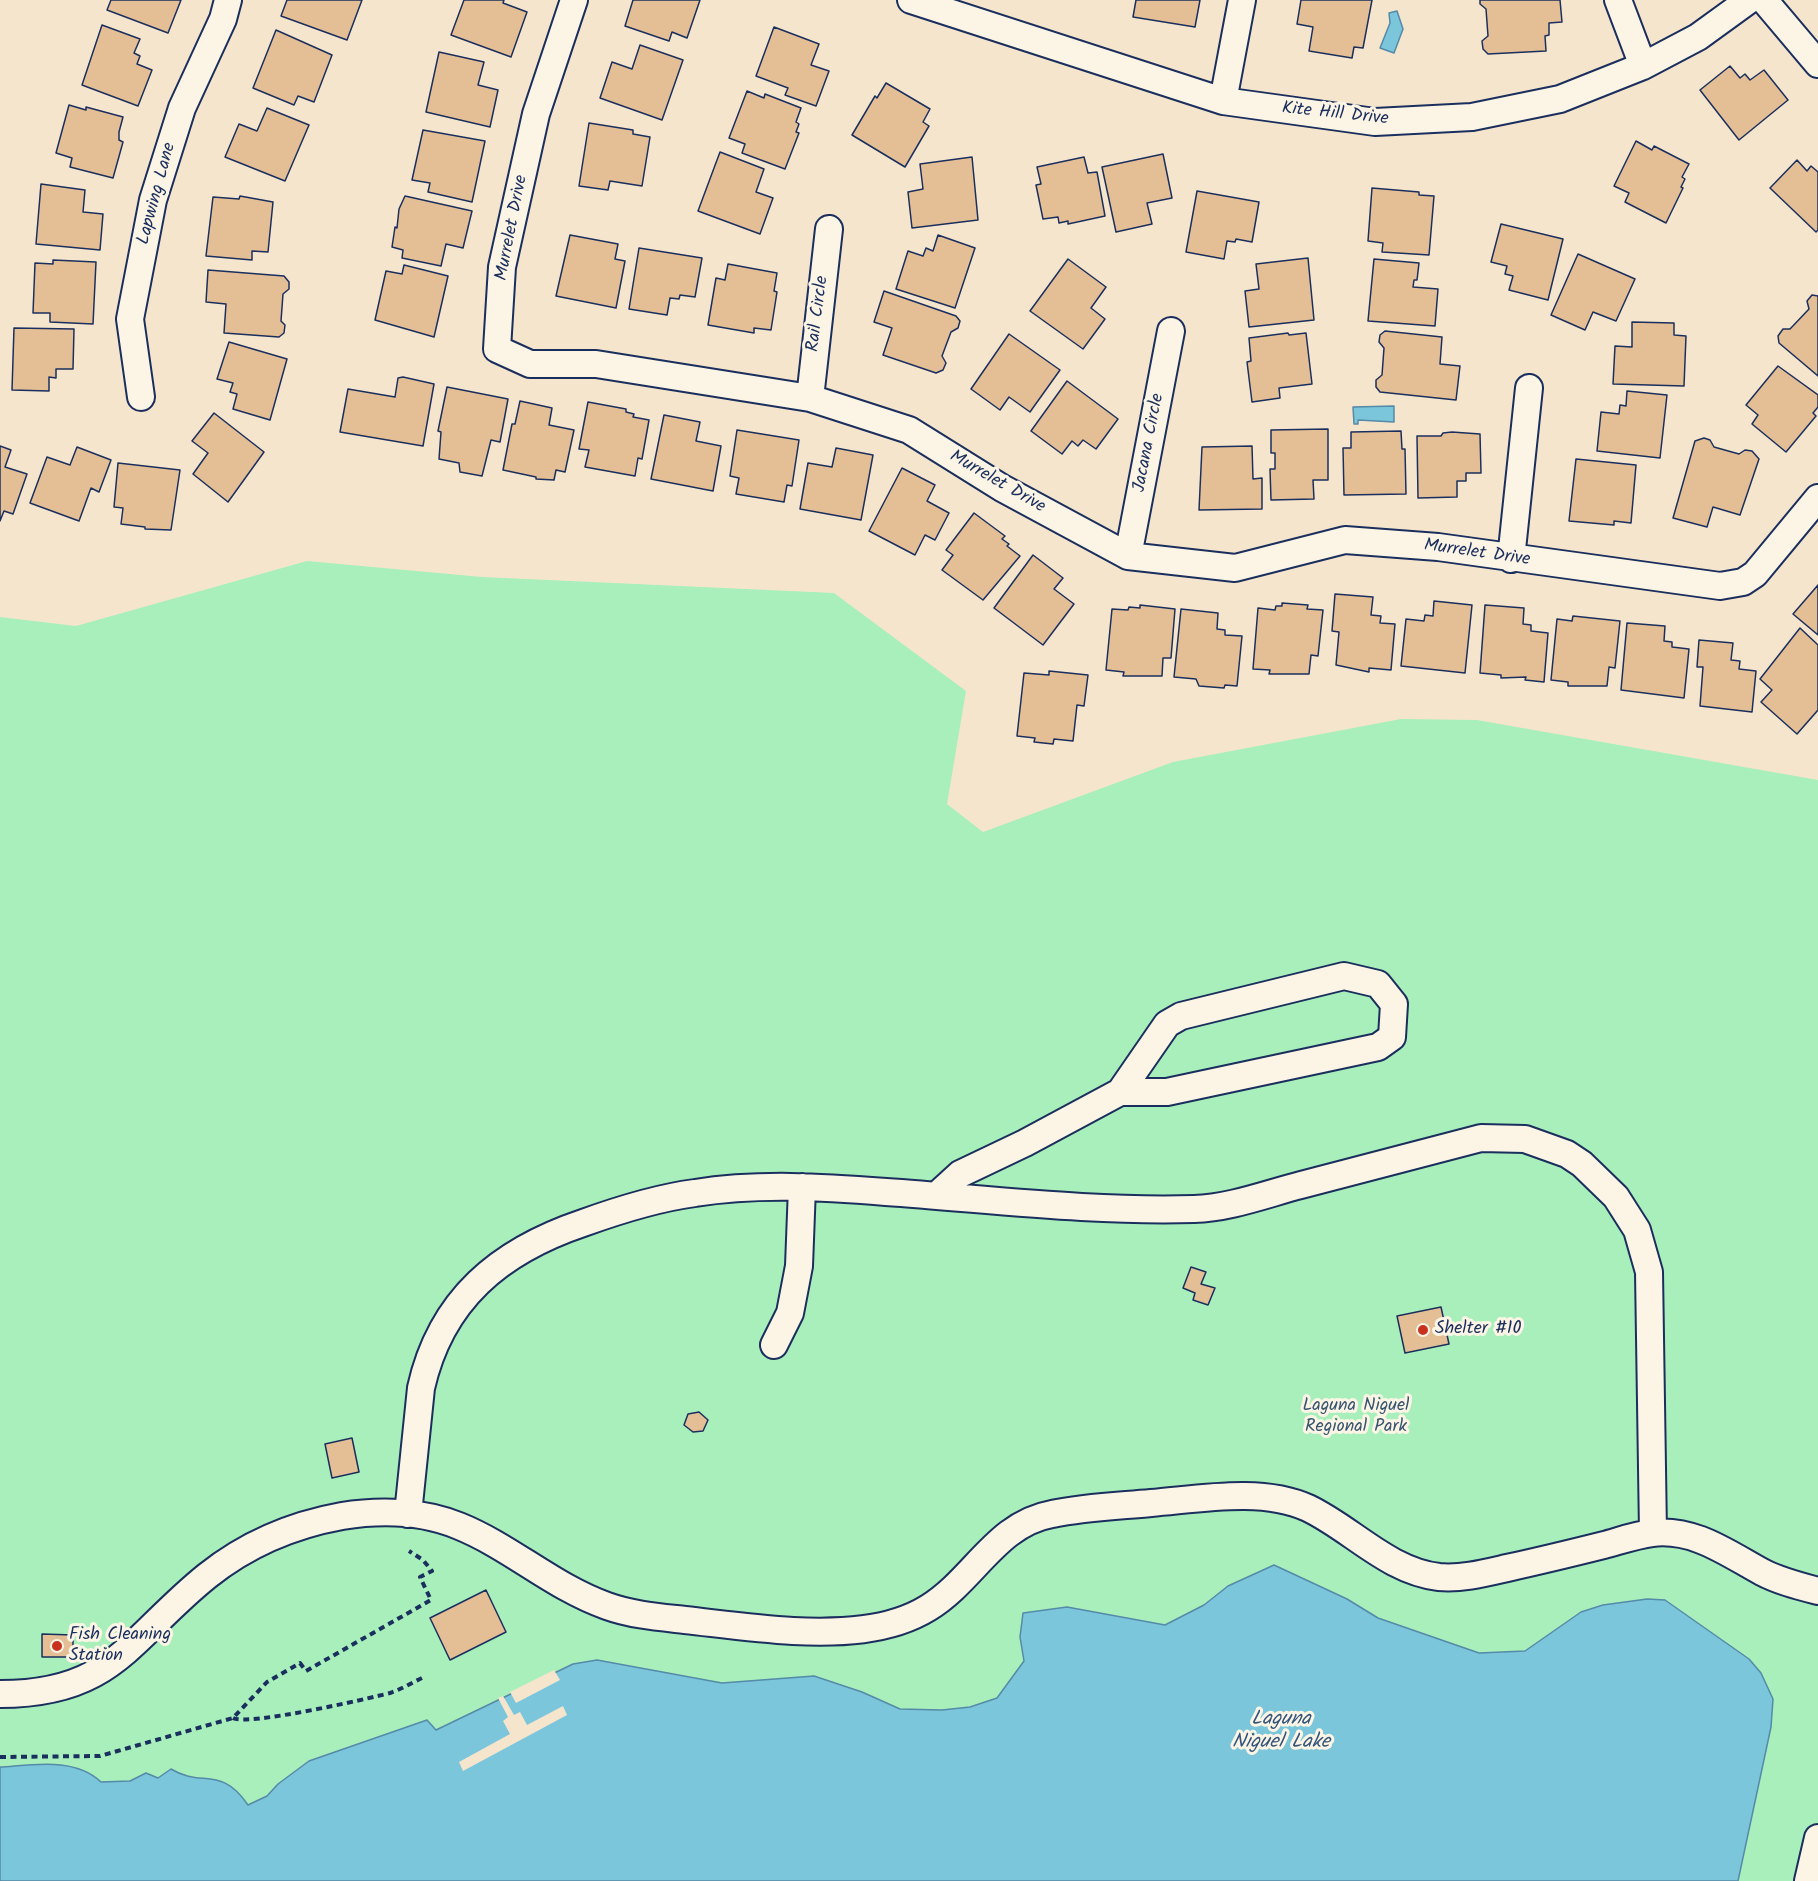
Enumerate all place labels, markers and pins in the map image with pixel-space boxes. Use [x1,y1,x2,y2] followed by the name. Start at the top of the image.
[1435,1319,1521,1341] place label: Shelter #10
[1416,1323,1430,1337] marker: Shelter #10
[69,1625,171,1668] place label: Fish Cleaning Station
[50,1639,64,1653] marker: Fish Cleaning Station

